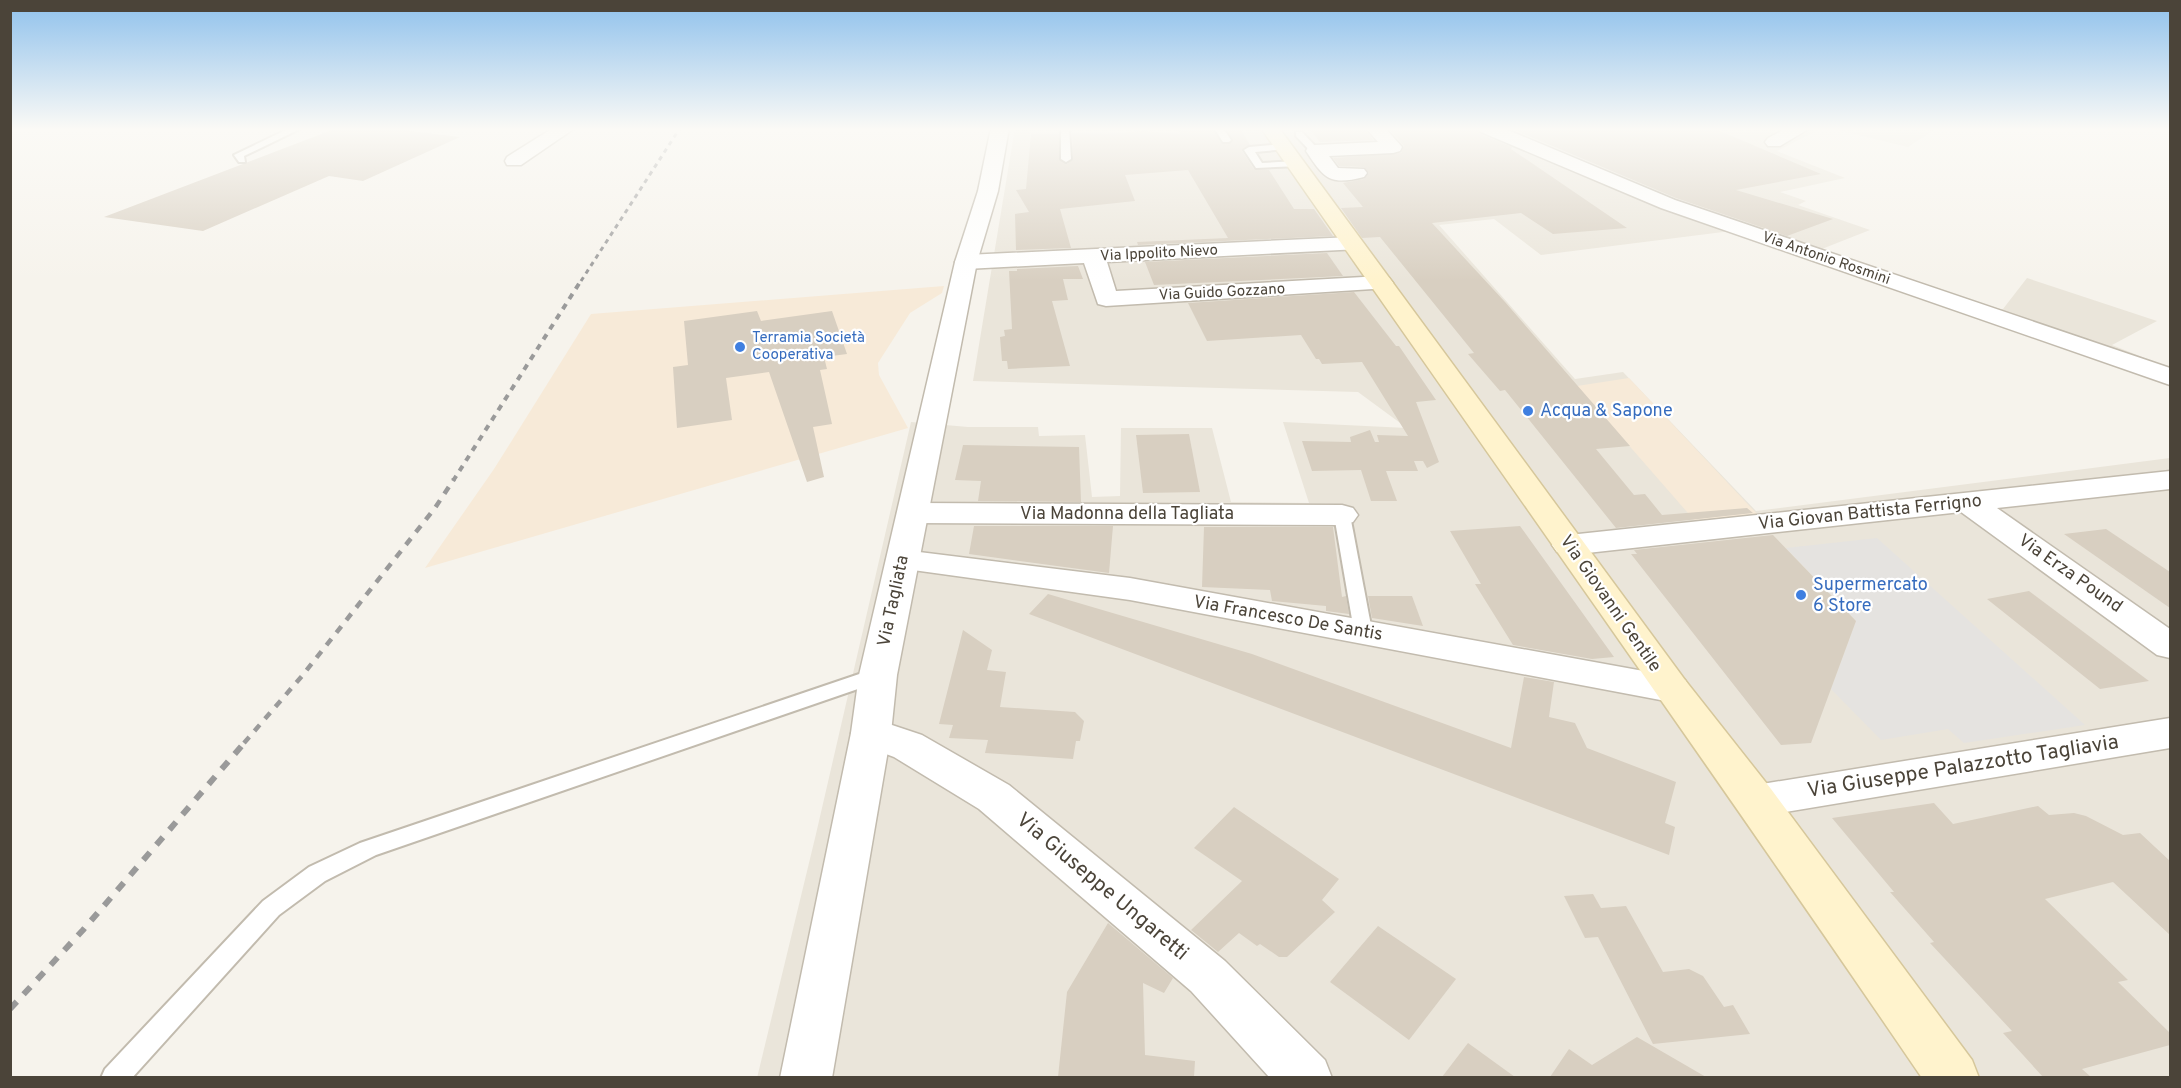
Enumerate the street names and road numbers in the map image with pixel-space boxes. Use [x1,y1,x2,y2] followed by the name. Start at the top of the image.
[1759,228,1893,290] street label: Via Antonio Rosmini
[1100,241,1218,267] street label: Via Ippolito Nievo
[1158,280,1286,306] street label: Via Guido Gozzano
[1757,490,1983,536] street label: Via Giovan Battista Ferrigno
[1020,503,1234,526] street label: Via Madonna della Tagliata
[2013,529,2127,619] street label: Via Erza Pound
[1554,531,1666,677] street label: Via Giovanni Gentile
[873,553,915,649] street label: Via Tagliata
[1192,591,1384,647] street label: Via Francesco De Santis
[1805,729,2121,805] street label: Via Giuseppe Palazzotto Tagliavia
[1010,807,1194,967] street label: Via Giuseppe Ungaretti

